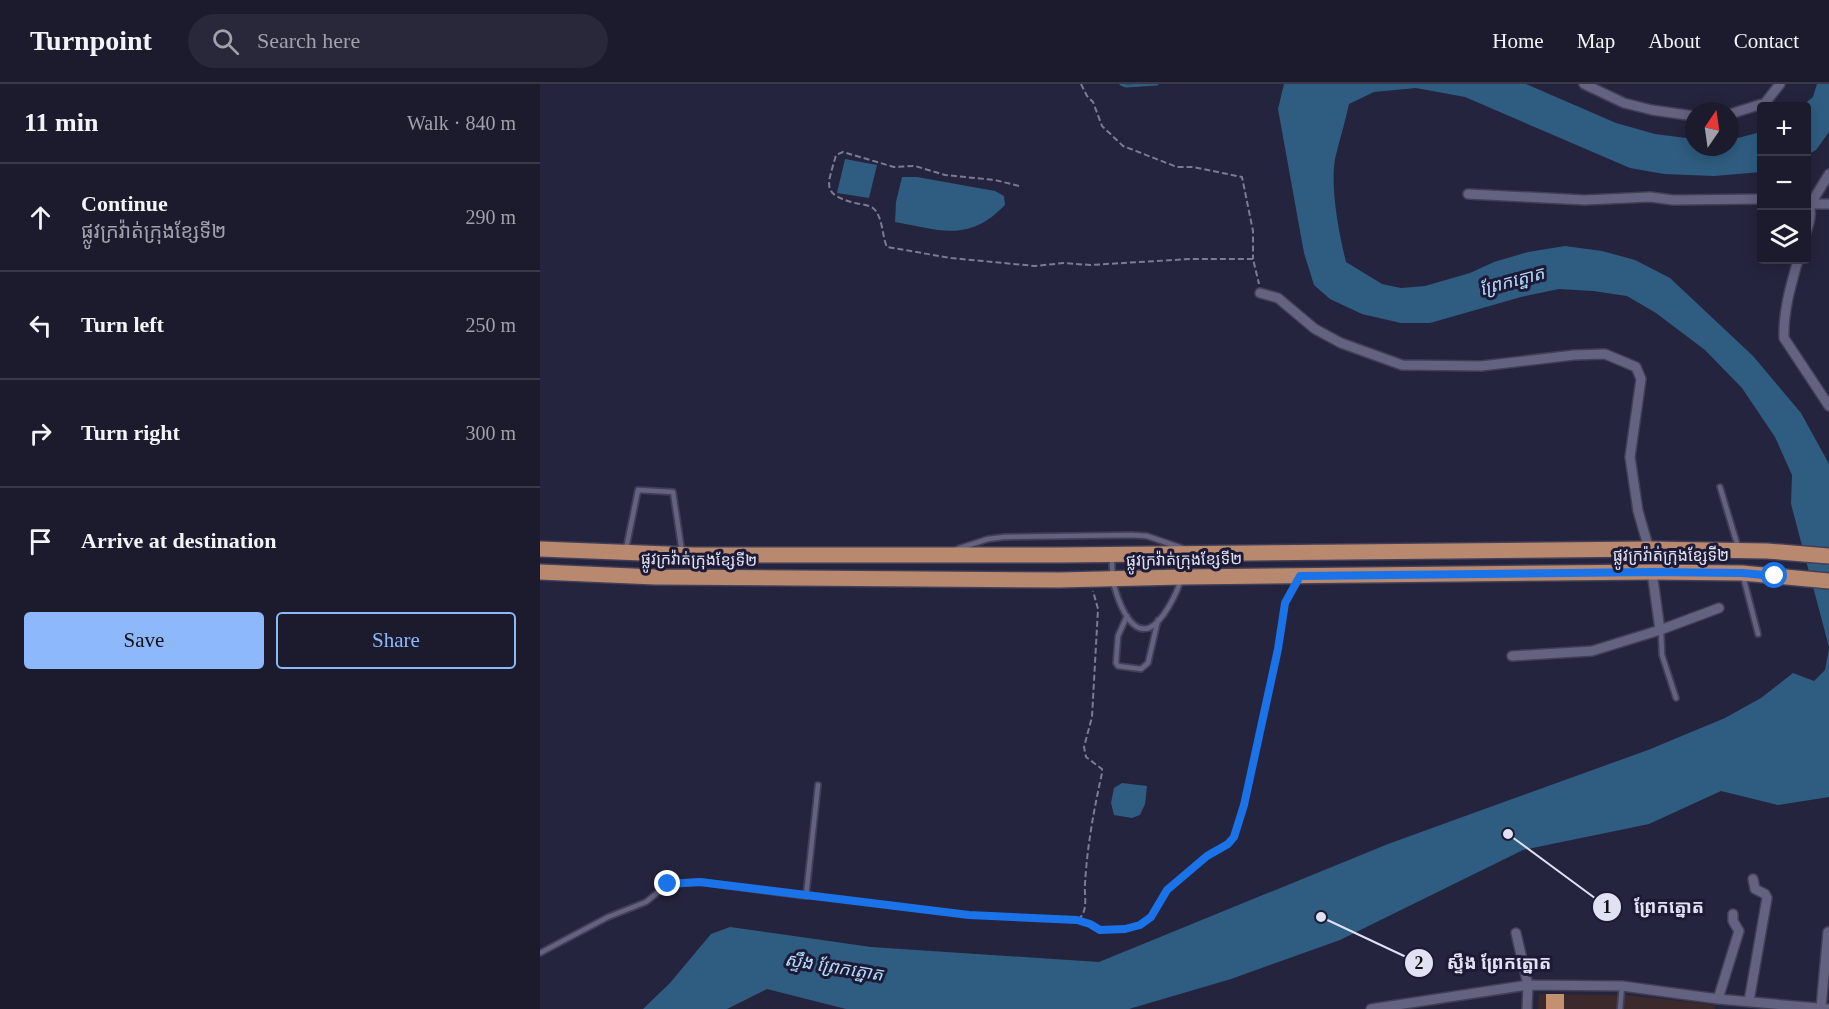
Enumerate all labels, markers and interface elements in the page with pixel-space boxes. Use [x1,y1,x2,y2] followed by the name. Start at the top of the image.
[188,14,608,68] search box
[30,25,152,56] text: Turnpoint
[209,25,242,58] icon: search
[257,28,360,53] text: Search here
[1492,29,1544,53] text: Home
[1577,29,1615,53] text: Map
[1648,29,1701,53] text: About
[1734,29,1799,53] text: Contact
[1685,102,1739,156] north arrow
[1757,102,1811,264] map controls
[1757,102,1811,156] button: +
[24,108,98,137] text: 11 min
[407,112,516,134] text: Walk · 840 m
[1757,156,1811,210] button: −
[81,191,168,216] text: Continue
[24,201,57,234] icon: ahead
[465,206,516,228] text: 290 m
[1757,210,1811,264] button: layers
[81,220,226,242] text: ផ្លូវក្រវ៉ាត់ក្រុងខ្សែទី២
[1477,262,1549,301] water label: ព្រែកត្នោត
[24,309,57,342] icon: left
[81,312,164,337] text: Turn left
[465,314,516,336] text: 250 m
[24,417,57,450] icon: right
[81,420,180,445] text: Turn right
[465,422,516,444] text: 300 m
[24,525,57,558] icon: arrive
[81,528,277,553] text: Arrive at destination
[1613,545,1729,570] street label: ផ្លូវក្រវ៉ាត់ក្រុងខ្សែទី២
[641,548,757,575] street label: ផ្លូវក្រវ៉ាត់ក្រុងខ្សែទី២
[1126,548,1242,575] street label: ផ្លូវក្រវ៉ាត់ក្រុងខ្សែទី២
[1761,562,1787,588] route start
[24,612,264,669] button: Save
[276,612,516,669] button: Share
[654,870,680,896] route end
[1592,889,1716,925] callout: ព្រែកត្នោត
[1603,897,1612,917] text: 1
[1634,897,1704,918] text: ព្រែកត្នោត
[1404,945,1563,981] callout: ស្ទឹង ព្រែកត្នោត
[783,949,886,986] water label: ស្ទឹង ព្រែកត្នោត
[1447,952,1551,974] text: ស្ទឹង ព្រែកត្នោត
[1415,953,1424,973] text: 2

